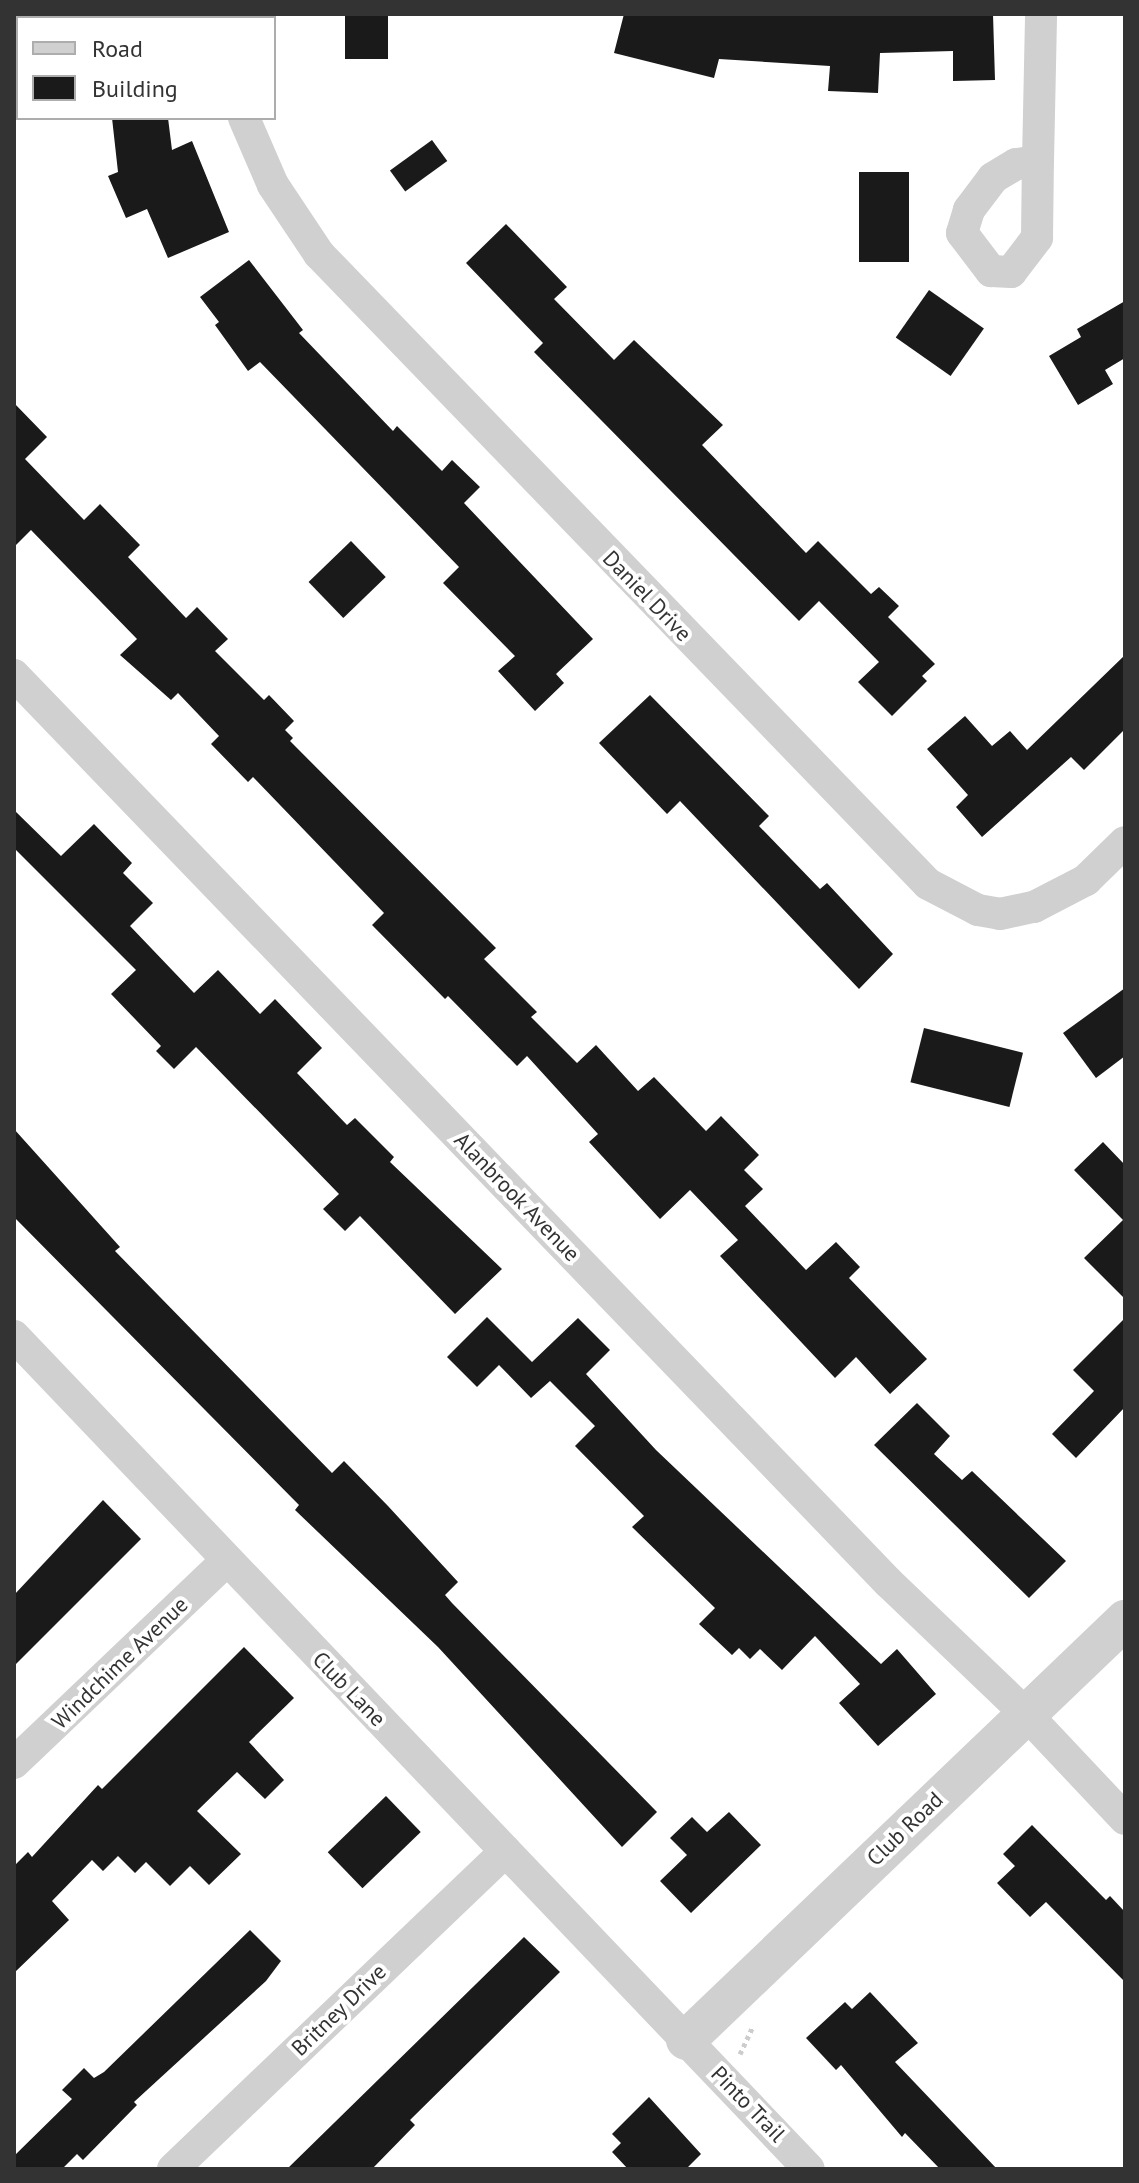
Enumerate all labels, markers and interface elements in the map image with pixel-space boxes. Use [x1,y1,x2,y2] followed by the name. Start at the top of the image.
[16,16,276,120] legend
[92,33,143,64] text: Road
[92,73,178,104] text: Building
[597,545,697,647] street label: Daniel Drive
[448,1127,586,1267] street label: Alanbrook Avenue
[46,1591,194,1735] street label: Windchime Avenue
[307,1646,391,1732] street label: Club Lane
[862,1786,948,1872] street label: Club Road
[286,1958,392,2062] street label: Britney Drive
[705,2060,791,2148] street label: Pinto Trail

